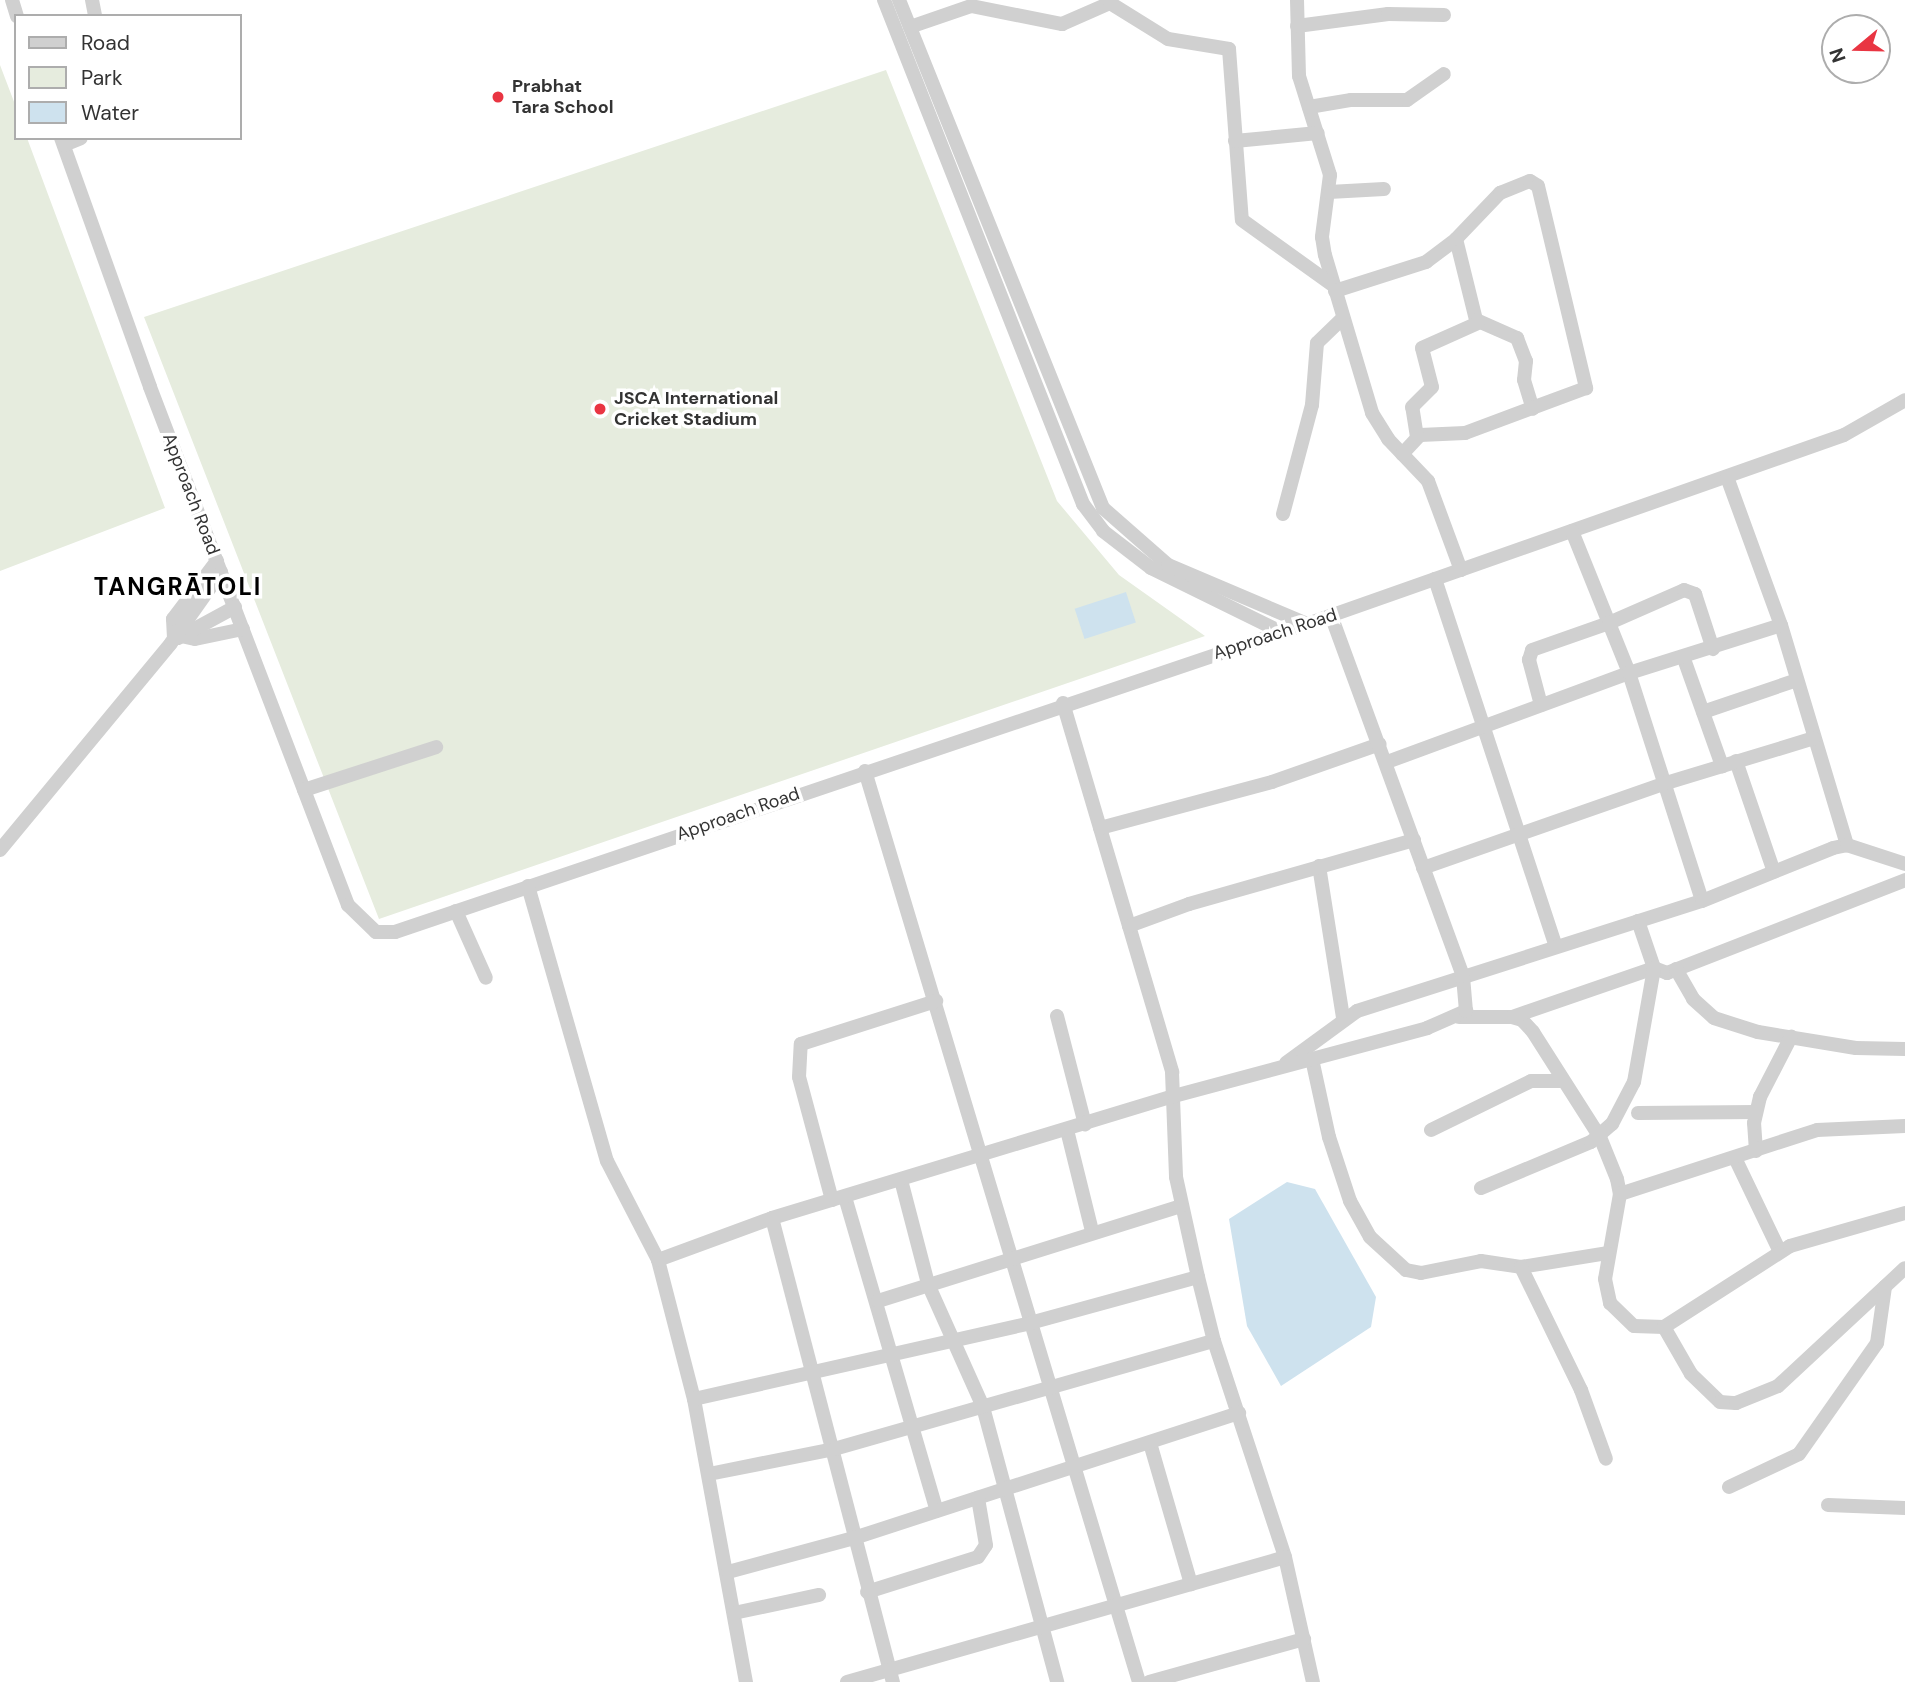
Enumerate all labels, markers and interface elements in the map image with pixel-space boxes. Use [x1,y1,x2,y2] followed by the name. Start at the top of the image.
[14,14,242,140] legend
[1821,14,1891,84] north arrow
[81,29,130,57] text: Road
[1823,45,1852,66] text: N
[81,64,122,92] text: Park
[512,76,614,119] place label: Prabhat Tara School
[490,89,506,105] marker: Prabhat Tara School
[81,99,139,127] text: Water
[614,388,778,430] place label: JSCA International Cricket Stadium
[592,401,608,417] marker: JSCA International Cricket Stadium
[158,430,224,558] street label: Approach Road
[95,573,261,601] district label: TANGRĀTOLI
[1211,604,1339,664] street label: Approach Road
[674,783,802,845] street label: Approach Road

